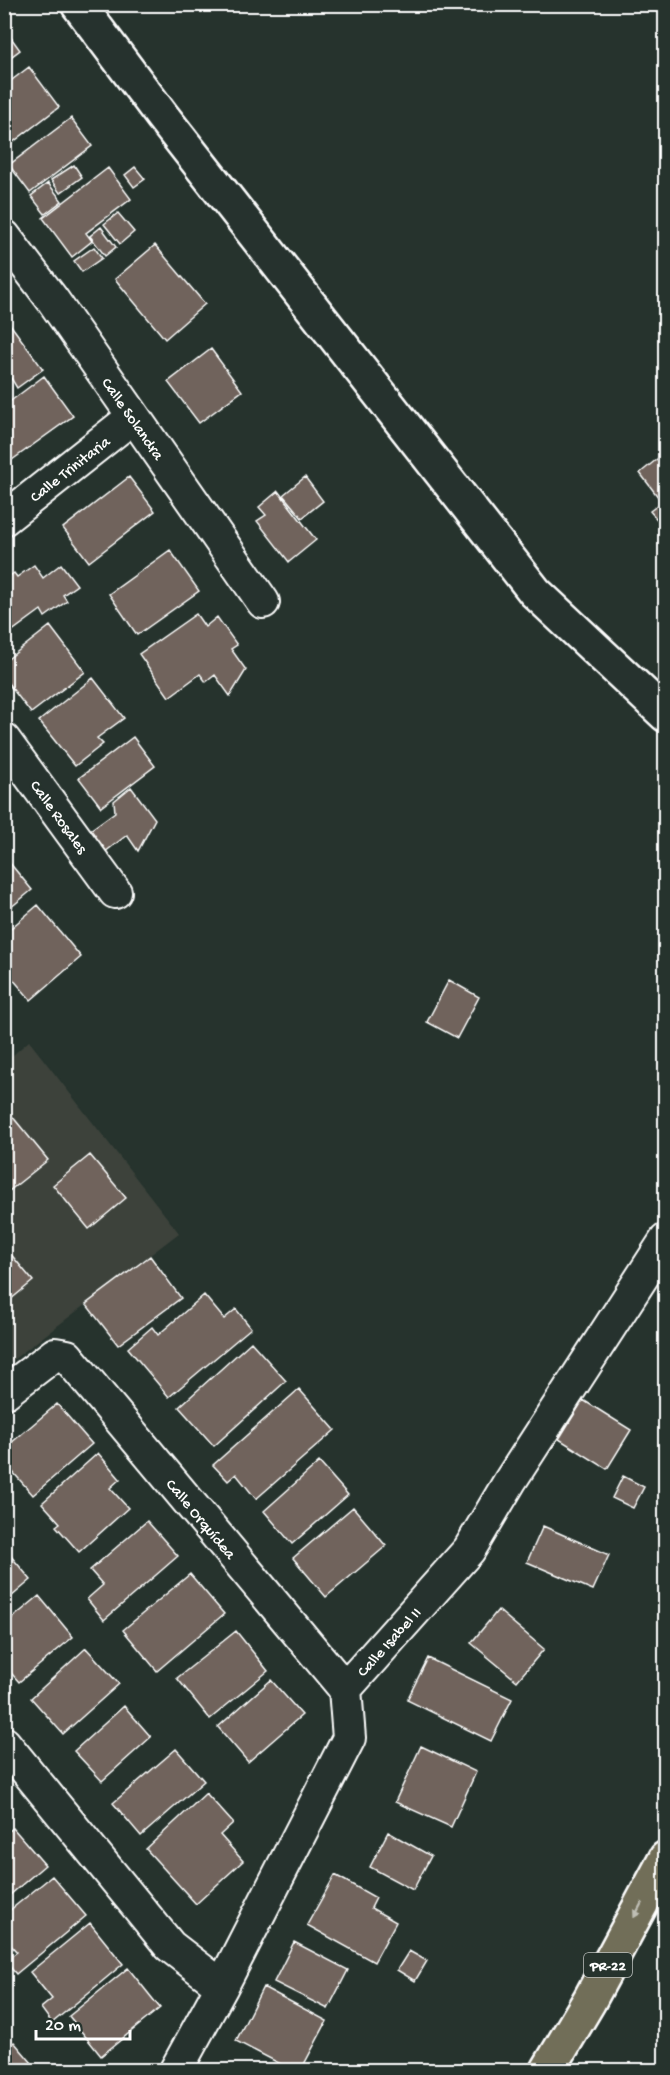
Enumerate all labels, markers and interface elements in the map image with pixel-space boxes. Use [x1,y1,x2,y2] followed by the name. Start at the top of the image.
[96,375,167,466] street label: Calle Solandra
[27,433,116,508] street label: Calle Trinitaria
[24,778,91,859] street label: Calle Rosales
[160,1476,239,1565] street label: Calle Orquídea
[354,1605,427,1682] street label: Calle Isabel II
[633,1902,643,1919] one-way arrow
[584,1953,632,1977] road number: PR-22
[36,2003,130,2041] scale bar
[45,2016,81,2037] text: 20 m

